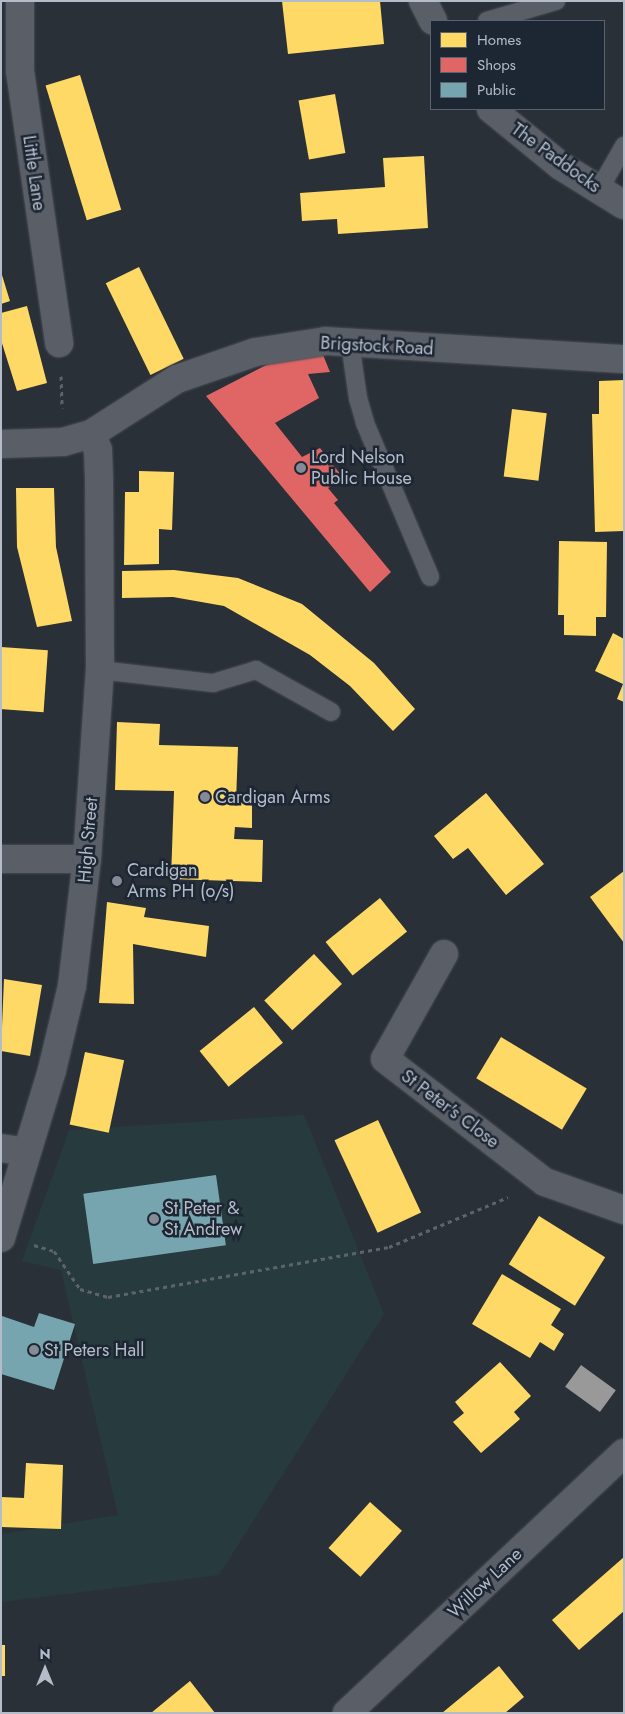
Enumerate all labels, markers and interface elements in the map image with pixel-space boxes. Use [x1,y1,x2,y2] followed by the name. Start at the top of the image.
[430,20,605,110] legend
[477,29,521,51] text: Homes
[477,54,516,76] text: Shops
[477,79,516,101] text: Public
[507,119,605,197] street label: The Paddocks
[18,134,50,212] street label: Little Lane
[320,332,434,360] street label: Brigstock Road
[311,447,412,489] place label: Lord Nelson Public House
[295,462,307,474] marker: Lord Nelson Public House
[215,786,330,808] place label: Cardigan Arms
[199,791,211,803] marker: Cardigan Arms
[74,796,102,884] street label: High Street
[127,860,235,902] place label: Cardigan Arms PH (o/s)
[111,875,123,887] marker: Cardigan Arms PH (o/s)
[397,1065,503,1153] street label: St Peter's Close
[164,1198,242,1240] place label: St Peter & St Andrew
[148,1213,160,1225] marker: St Peter & St Andrew
[44,1339,144,1361] place label: St Peters Hall
[28,1344,40,1356] marker: St Peters Hall
[443,1543,527,1623] street label: Willow Lane
[20,1644,70,1694] north arrow
[39,1644,51,1664] text: N

